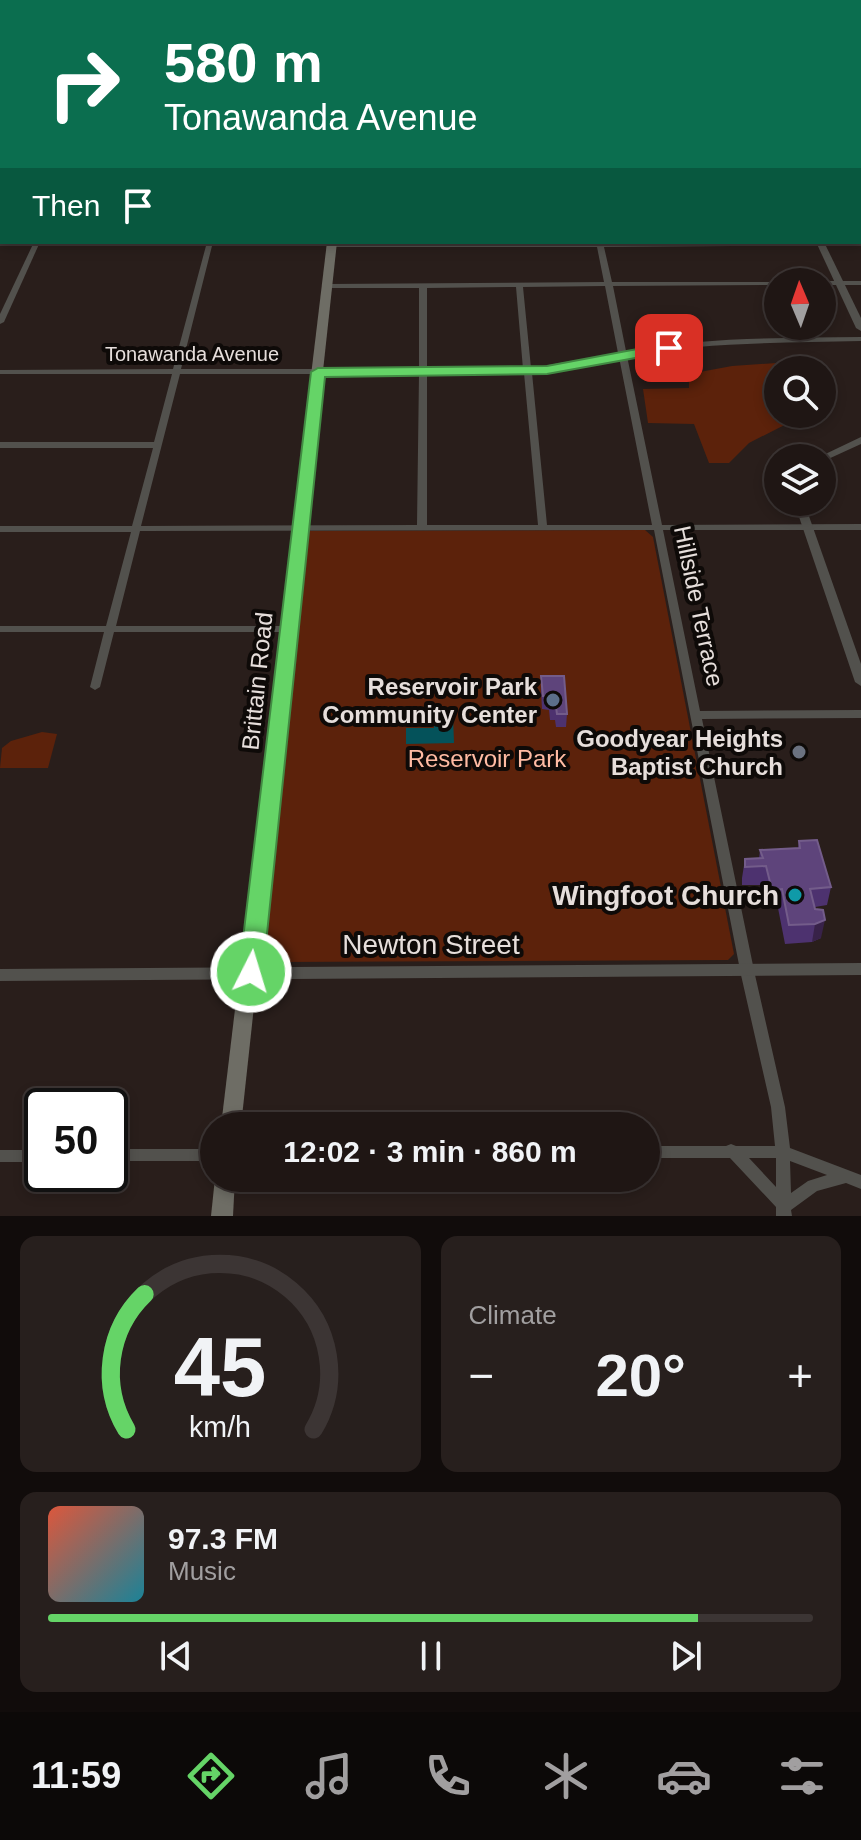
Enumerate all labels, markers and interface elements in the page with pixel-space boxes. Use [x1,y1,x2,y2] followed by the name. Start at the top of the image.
[164,31,323,94] text: 580 m
[32,32,136,136] icon: right
[164,97,478,138] text: Tonawanda Avenue
[116,184,160,228] icon: arrive
[32,189,100,222] text: Then
[764,268,836,340] north arrow
[764,268,836,516] map controls
[635,314,703,382] pin
[647,326,691,370] icon: arrive
[105,343,279,365] street label: Tonawanda Avenue
[764,356,836,428] button: search
[764,444,836,516] button: layers
[669,523,729,689] street label: Hillside Terrace
[236,611,278,751] street label: Brittain Road
[322,673,538,728] place label: Reservoir Park Community Center
[544,691,562,709] marker: Reservoir Park Community Center
[576,725,783,780] place label: Goodyear Heights Baptist Church
[790,743,808,761] marker: Goodyear Heights Baptist Church
[408,745,567,772] park label: Reservoir Park
[552,880,779,911] place label: Wingfoot Church
[786,886,804,904] marker: Wingfoot Church
[342,929,520,960] street label: Newton Street
[209,930,293,1014] position arrow
[24,1088,128,1192] speed limit sign: 50
[283,1135,577,1168] text: 12:02 · 3 min · 860 m
[469,1300,557,1330] text: Climate
[174,1321,267,1414] text: 45
[595,1342,686,1409] text: 20°
[469,1351,494,1400] text: −
[787,1351,813,1400] text: +
[189,1411,251,1443] text: km/h
[168,1522,278,1555] text: 97.3 FM
[168,1556,236,1586] text: Music
[154,1634,198,1678] icon: previous
[409,1634,453,1678] icon: pause
[664,1634,708,1678] icon: next
[183,1748,239,1804] icon: directions
[301,1748,357,1804] icon: music
[420,1748,476,1804] icon: phone
[538,1748,594,1804] icon: climate
[656,1748,712,1804] icon: car
[774,1748,830,1804] icon: filters
[31,1755,121,1796] text: 11:59

